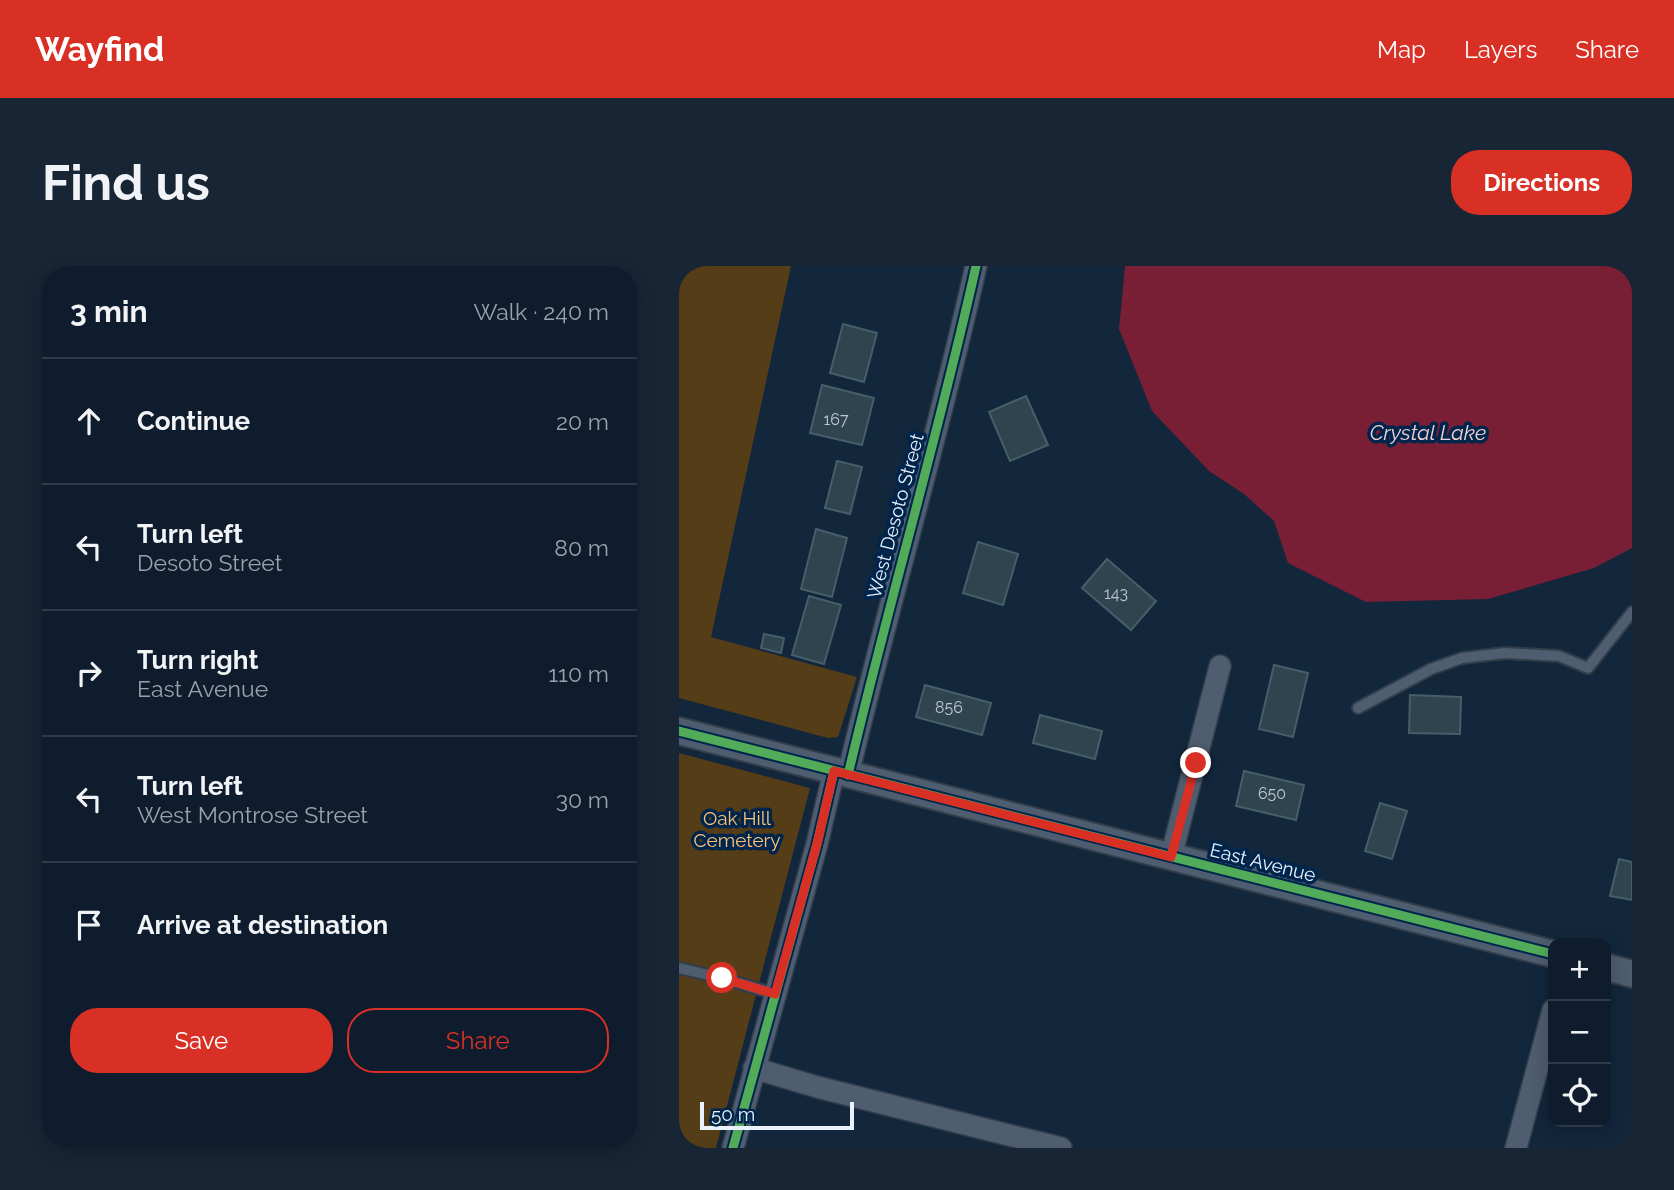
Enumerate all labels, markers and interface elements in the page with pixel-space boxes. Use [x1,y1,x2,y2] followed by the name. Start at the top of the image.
[35,30,164,69] text: Wayfind
[1377,35,1426,64] text: Map
[1464,35,1537,64] text: Layers
[1575,35,1639,64] text: Share
[1451,150,1632,215] button: Directions
[42,154,210,211] text: Find us
[70,294,148,329] text: 3 min
[473,298,609,325] text: Walk · 240 m
[70,402,108,440] icon: ahead
[137,406,250,436] text: Continue
[556,408,609,435] text: 20 m
[823,410,849,429] house number: 167
[1370,420,1486,445] water label: Crystal Lake
[862,430,928,601] street label: West Desoto Street
[137,519,243,549] text: Turn left
[70,528,108,566] icon: left
[554,534,609,561] text: 80 m
[137,549,282,576] text: Desoto Street
[1104,584,1128,603] house number: 143
[137,645,258,675] text: Turn right
[70,654,108,692] icon: right
[548,660,609,687] text: 110 m
[137,675,268,702] text: East Avenue
[935,698,963,717] house number: 856
[1180,747,1211,778] route end
[137,771,243,801] text: Turn left
[70,780,108,818] icon: left
[1258,784,1286,803] house number: 650
[556,786,609,813] text: 30 m
[137,801,368,828] text: West Montrose Street
[693,807,781,851] park label: Oak Hill Cemetery
[1208,838,1318,886] street label: East Avenue
[70,906,108,944] icon: arrive
[137,910,388,940] text: Arrive at destination
[1548,938,1611,1127] map controls
[1548,938,1611,1001] button: +
[706,962,737,993] route start
[1548,1001,1611,1064] button: −
[70,1008,333,1073] button: Save
[347,1008,609,1073] button: Share
[1548,1064,1611,1127] button: locate
[700,1099,854,1131] scale bar
[711,1103,755,1125] text: 50 m

